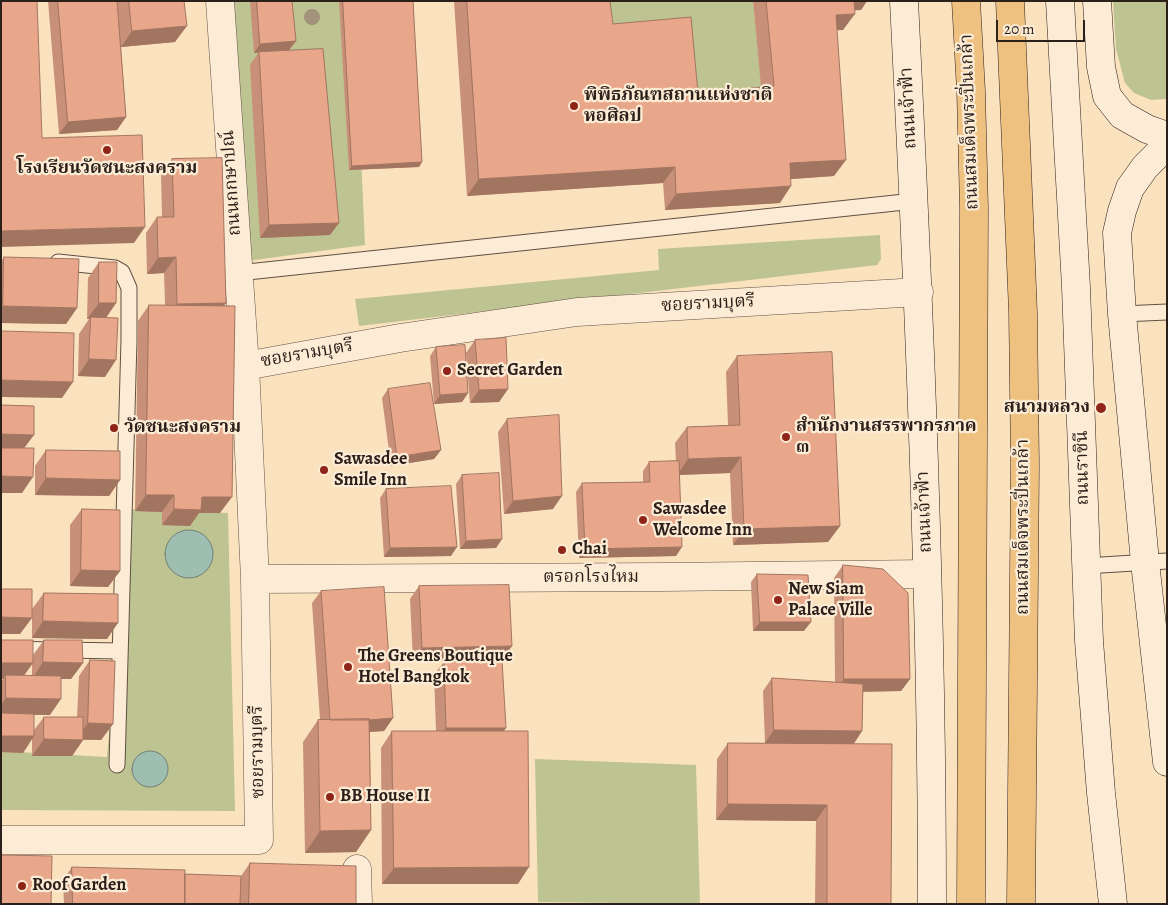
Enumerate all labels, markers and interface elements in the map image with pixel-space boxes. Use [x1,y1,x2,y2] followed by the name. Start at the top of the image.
[998,10,1087,42] scale bar
[1004,19,1035,39] text: 20 m
[956,34,984,210] street label: ถนนสมเด็จพระปิ่นเกล้า
[896,67,922,149] street label: ถนนเจ้าฟ้า
[584,85,772,128] place label: พิพิธภัณฑสถานแห่งชาติ หอศิลป
[568,100,580,112] marker: พิพิธภัณฑสถานแห่งชาติ หอศิลป
[218,129,246,237] street label: ถนนกกษาปณ์
[101,144,113,156] marker: โรงเรียนวัดชนะสงคราม
[17,158,197,180] place label: โรงเรียนวัดชนะสงคราม
[661,291,755,317] street label: ซอยรามบุตรี
[259,335,355,373] street label: ซอยรามบุตรี
[457,360,563,382] place label: Secret Garden
[441,365,453,377] marker: Secret Garden
[1004,397,1090,419] place label: สนามหลวง
[1094,401,1108,415] marker: สนามหลวง
[796,416,977,458] place label: สำนักงานสรรพากรภาค ๓
[124,417,241,439] place label: วัดชนะสงคราม
[108,422,120,434] marker: วัดชนะสงคราม
[1072,430,1094,506] street label: ถนนราชินี
[780,431,792,443] marker: สำนักงานสรรพากรภาค ๓
[1013,439,1035,615] street label: ถนนสมเด็จพระปิ่นเกล้า
[334,449,407,492] place label: Sawasdee Smile Inn
[318,464,330,476] marker: Sawasdee Smile Inn
[913,471,937,553] street label: ถนนเจ้าฟ้า
[653,499,752,542] place label: Sawasdee Welcome Inn
[637,514,649,526] marker: Sawasdee Welcome Inn
[572,539,607,561] place label: Chai
[556,544,568,556] marker: Chai
[543,567,639,589] street label: ตรอกโรงไหม
[788,579,872,622] place label: New Siam Palace Ville
[772,594,784,606] marker: New Siam Palace Ville
[358,646,513,689] place label: The Greens Boutique Hotel Bangkok
[342,661,354,673] marker: The Greens Boutique Hotel Bangkok
[246,705,270,799] street label: ซอยรามบุตรี
[340,786,430,808] place label: BB House II
[324,791,336,803] marker: BB House II
[32,875,126,897] place label: Roof Garden
[16,880,28,892] marker: Roof Garden

